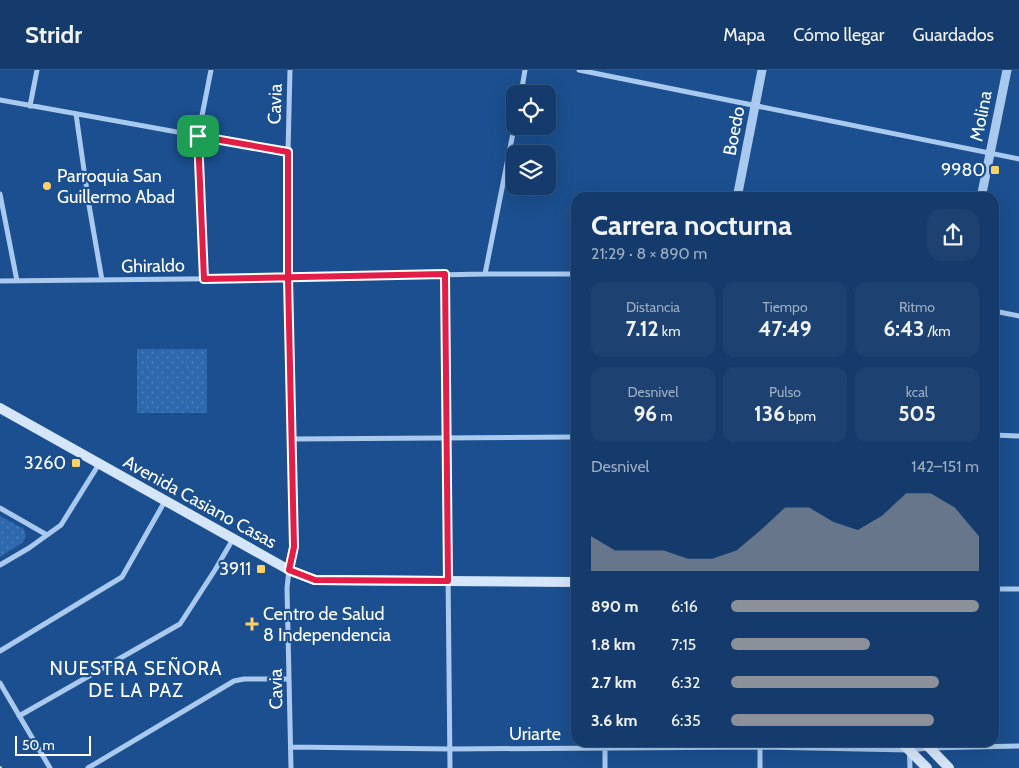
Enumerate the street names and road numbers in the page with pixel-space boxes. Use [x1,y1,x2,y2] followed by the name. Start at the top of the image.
[263,83,287,125] street label: Cavia
[965,88,997,143] street label: Molina
[718,104,750,158] street label: Boedo
[121,254,185,278] street label: Ghiraldo
[120,451,280,553] street label: Avenida Casiano Casas
[265,668,287,710] street label: Cavia
[509,723,561,745] street label: Uriarte

